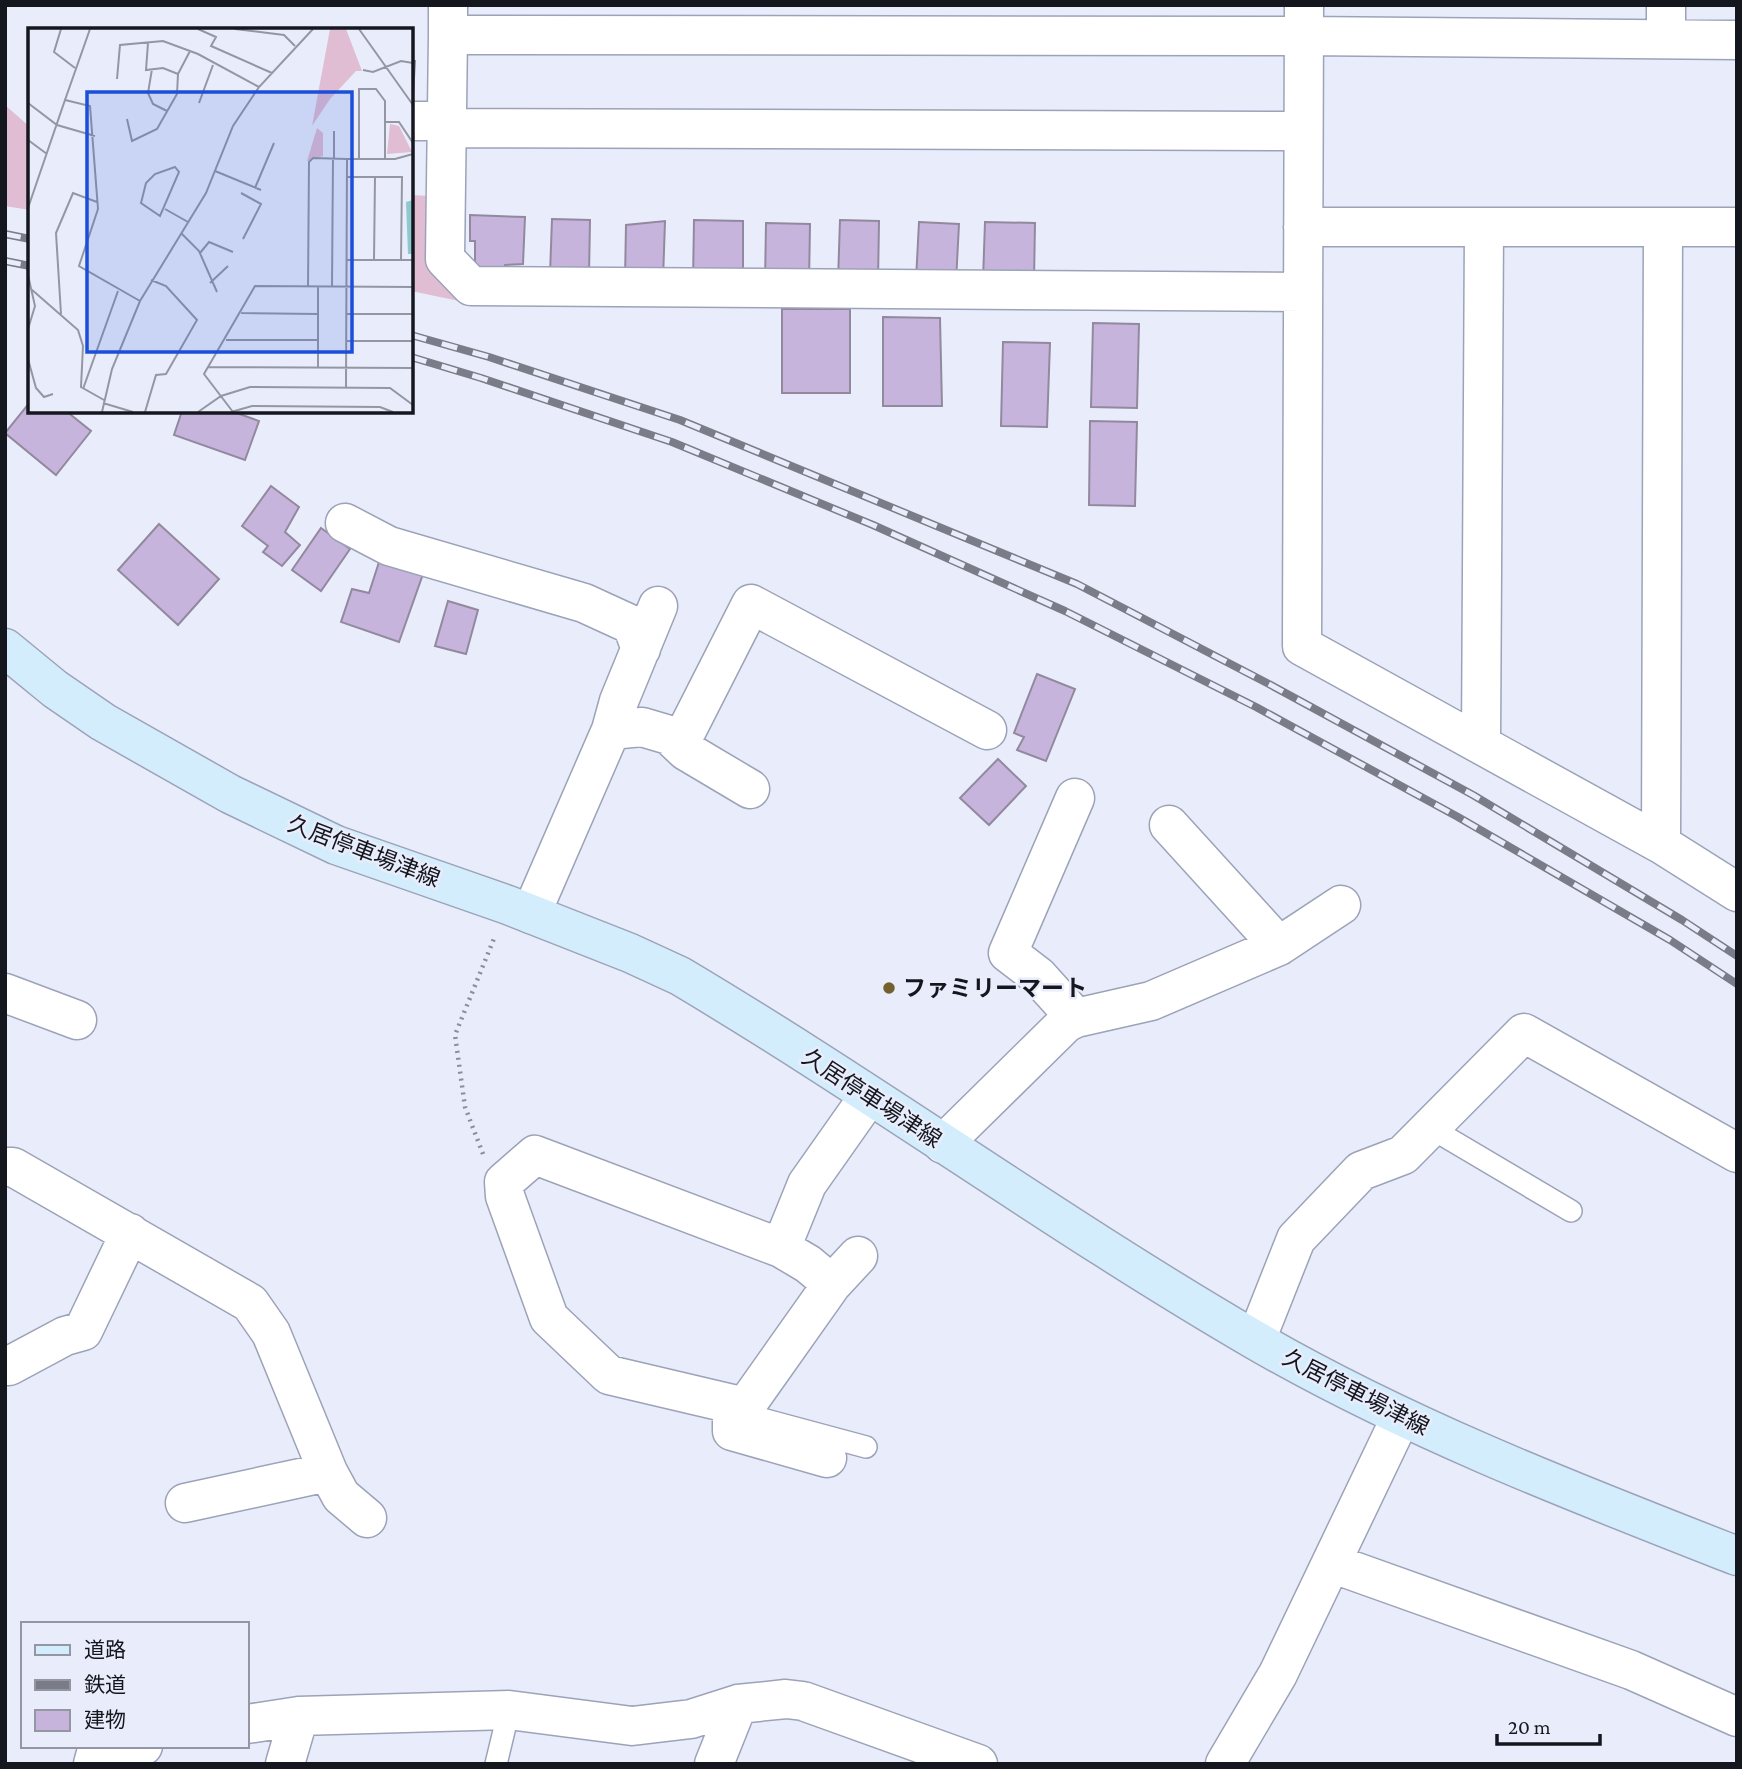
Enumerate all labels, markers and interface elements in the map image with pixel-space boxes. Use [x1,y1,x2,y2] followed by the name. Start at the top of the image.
[28,28,413,413] inset map
[284,810,444,892] street label: 久居停車場津線
[903,975,1087,1001] place label: ファミリーマート
[881,980,897,996] marker: ファミリーマート
[797,1043,947,1153] street label: 久居停車場津線
[1278,1344,1434,1440] street label: 久居停車場津線
[21,1622,248,1748] legend
[84,1638,126,1662] text: 道路
[84,1673,126,1697] text: 鉄道
[1497,1702,1600,1746] scale bar
[84,1708,126,1732] text: 建物
[1508,1715,1551,1739] text: 20 m

